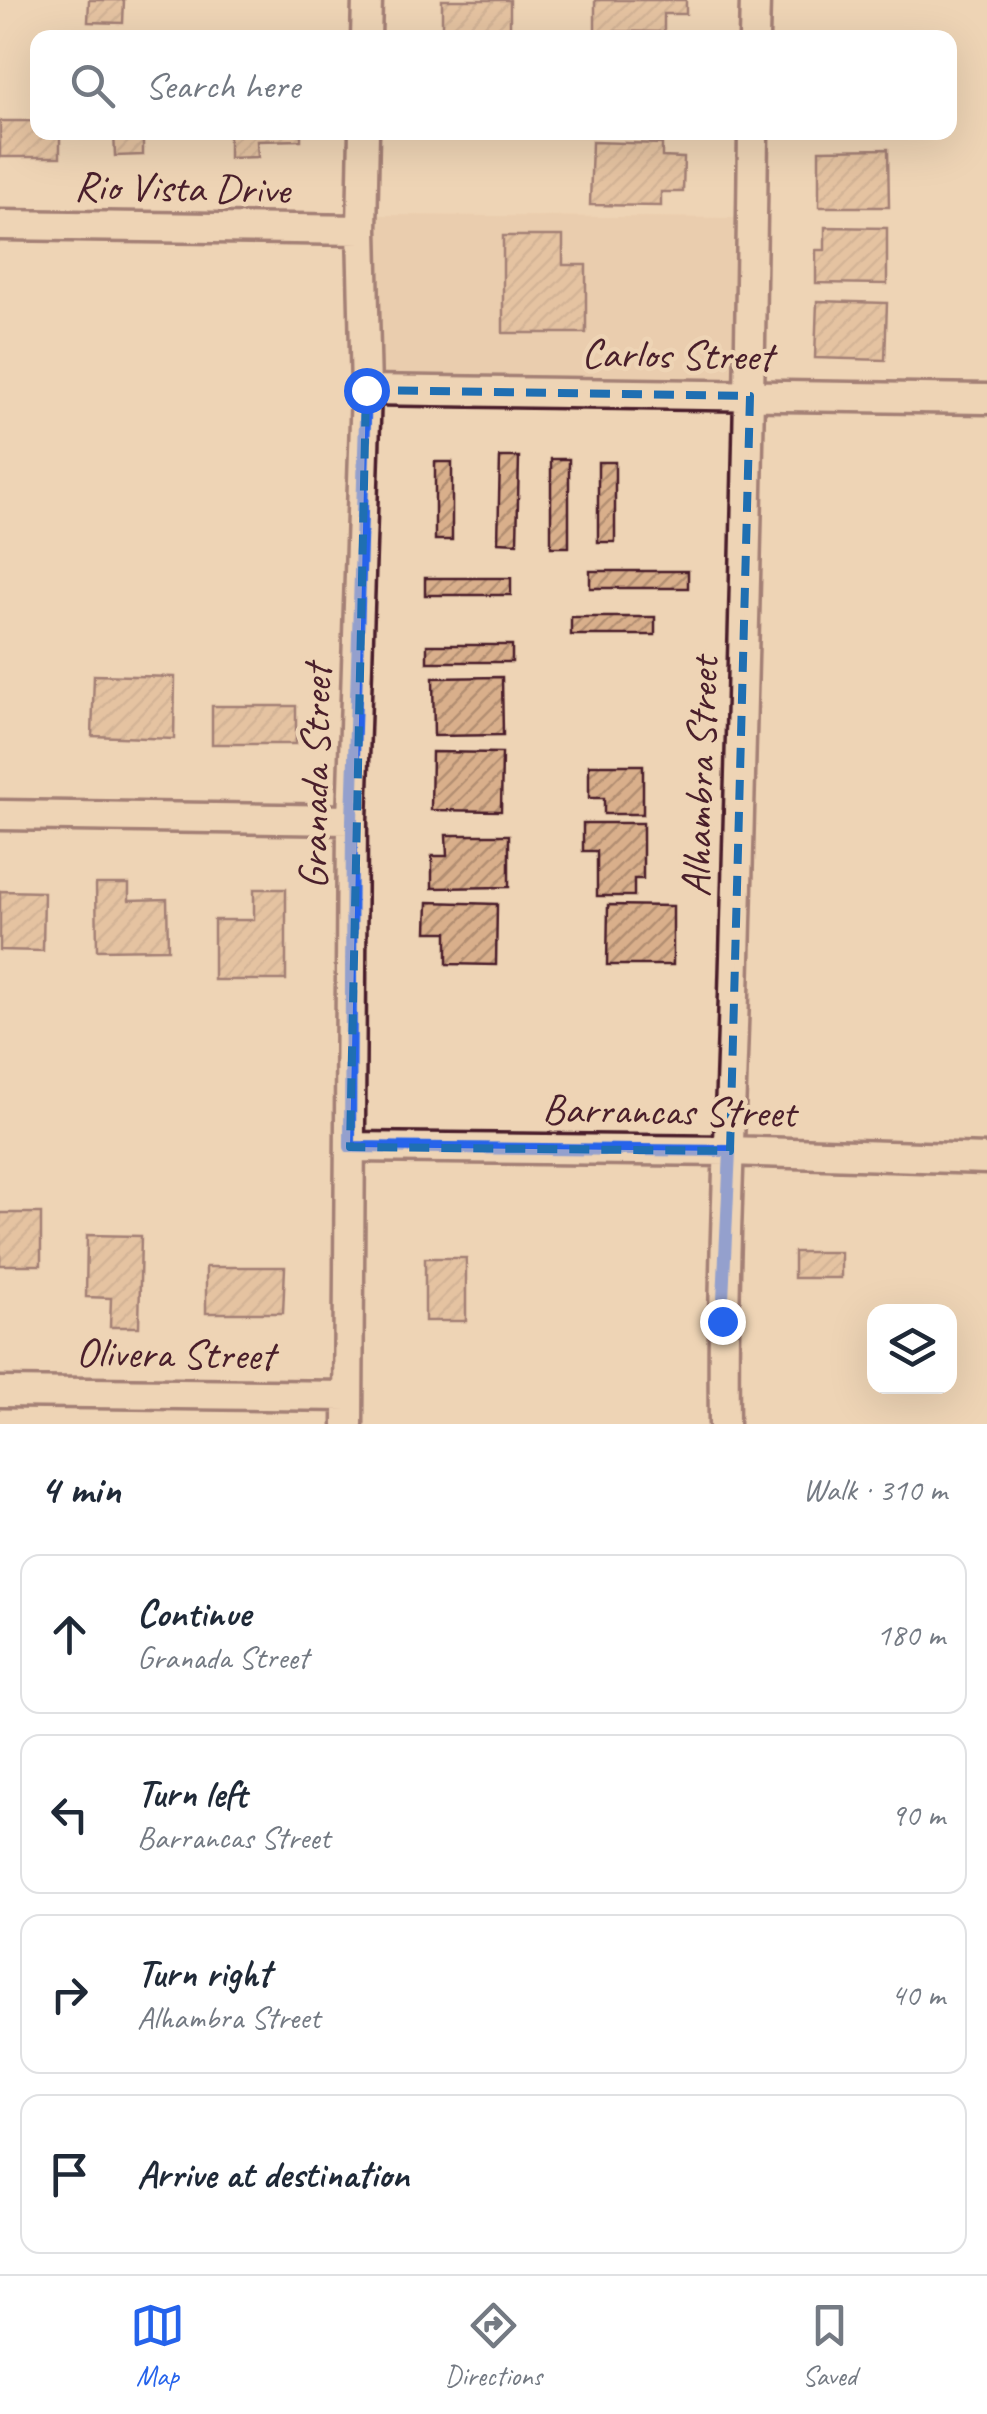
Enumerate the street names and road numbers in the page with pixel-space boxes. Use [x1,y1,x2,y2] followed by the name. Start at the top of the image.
[74,160,292,216] street label: Rio Vista Drive
[581,327,778,383] street label: Carlos Street
[669,652,731,898] street label: Alhambra Street
[287,659,344,890] street label: Granada Street
[542,1082,800,1140] street label: Barrancas Street
[75,1326,280,1382] street label: Olivera Street

